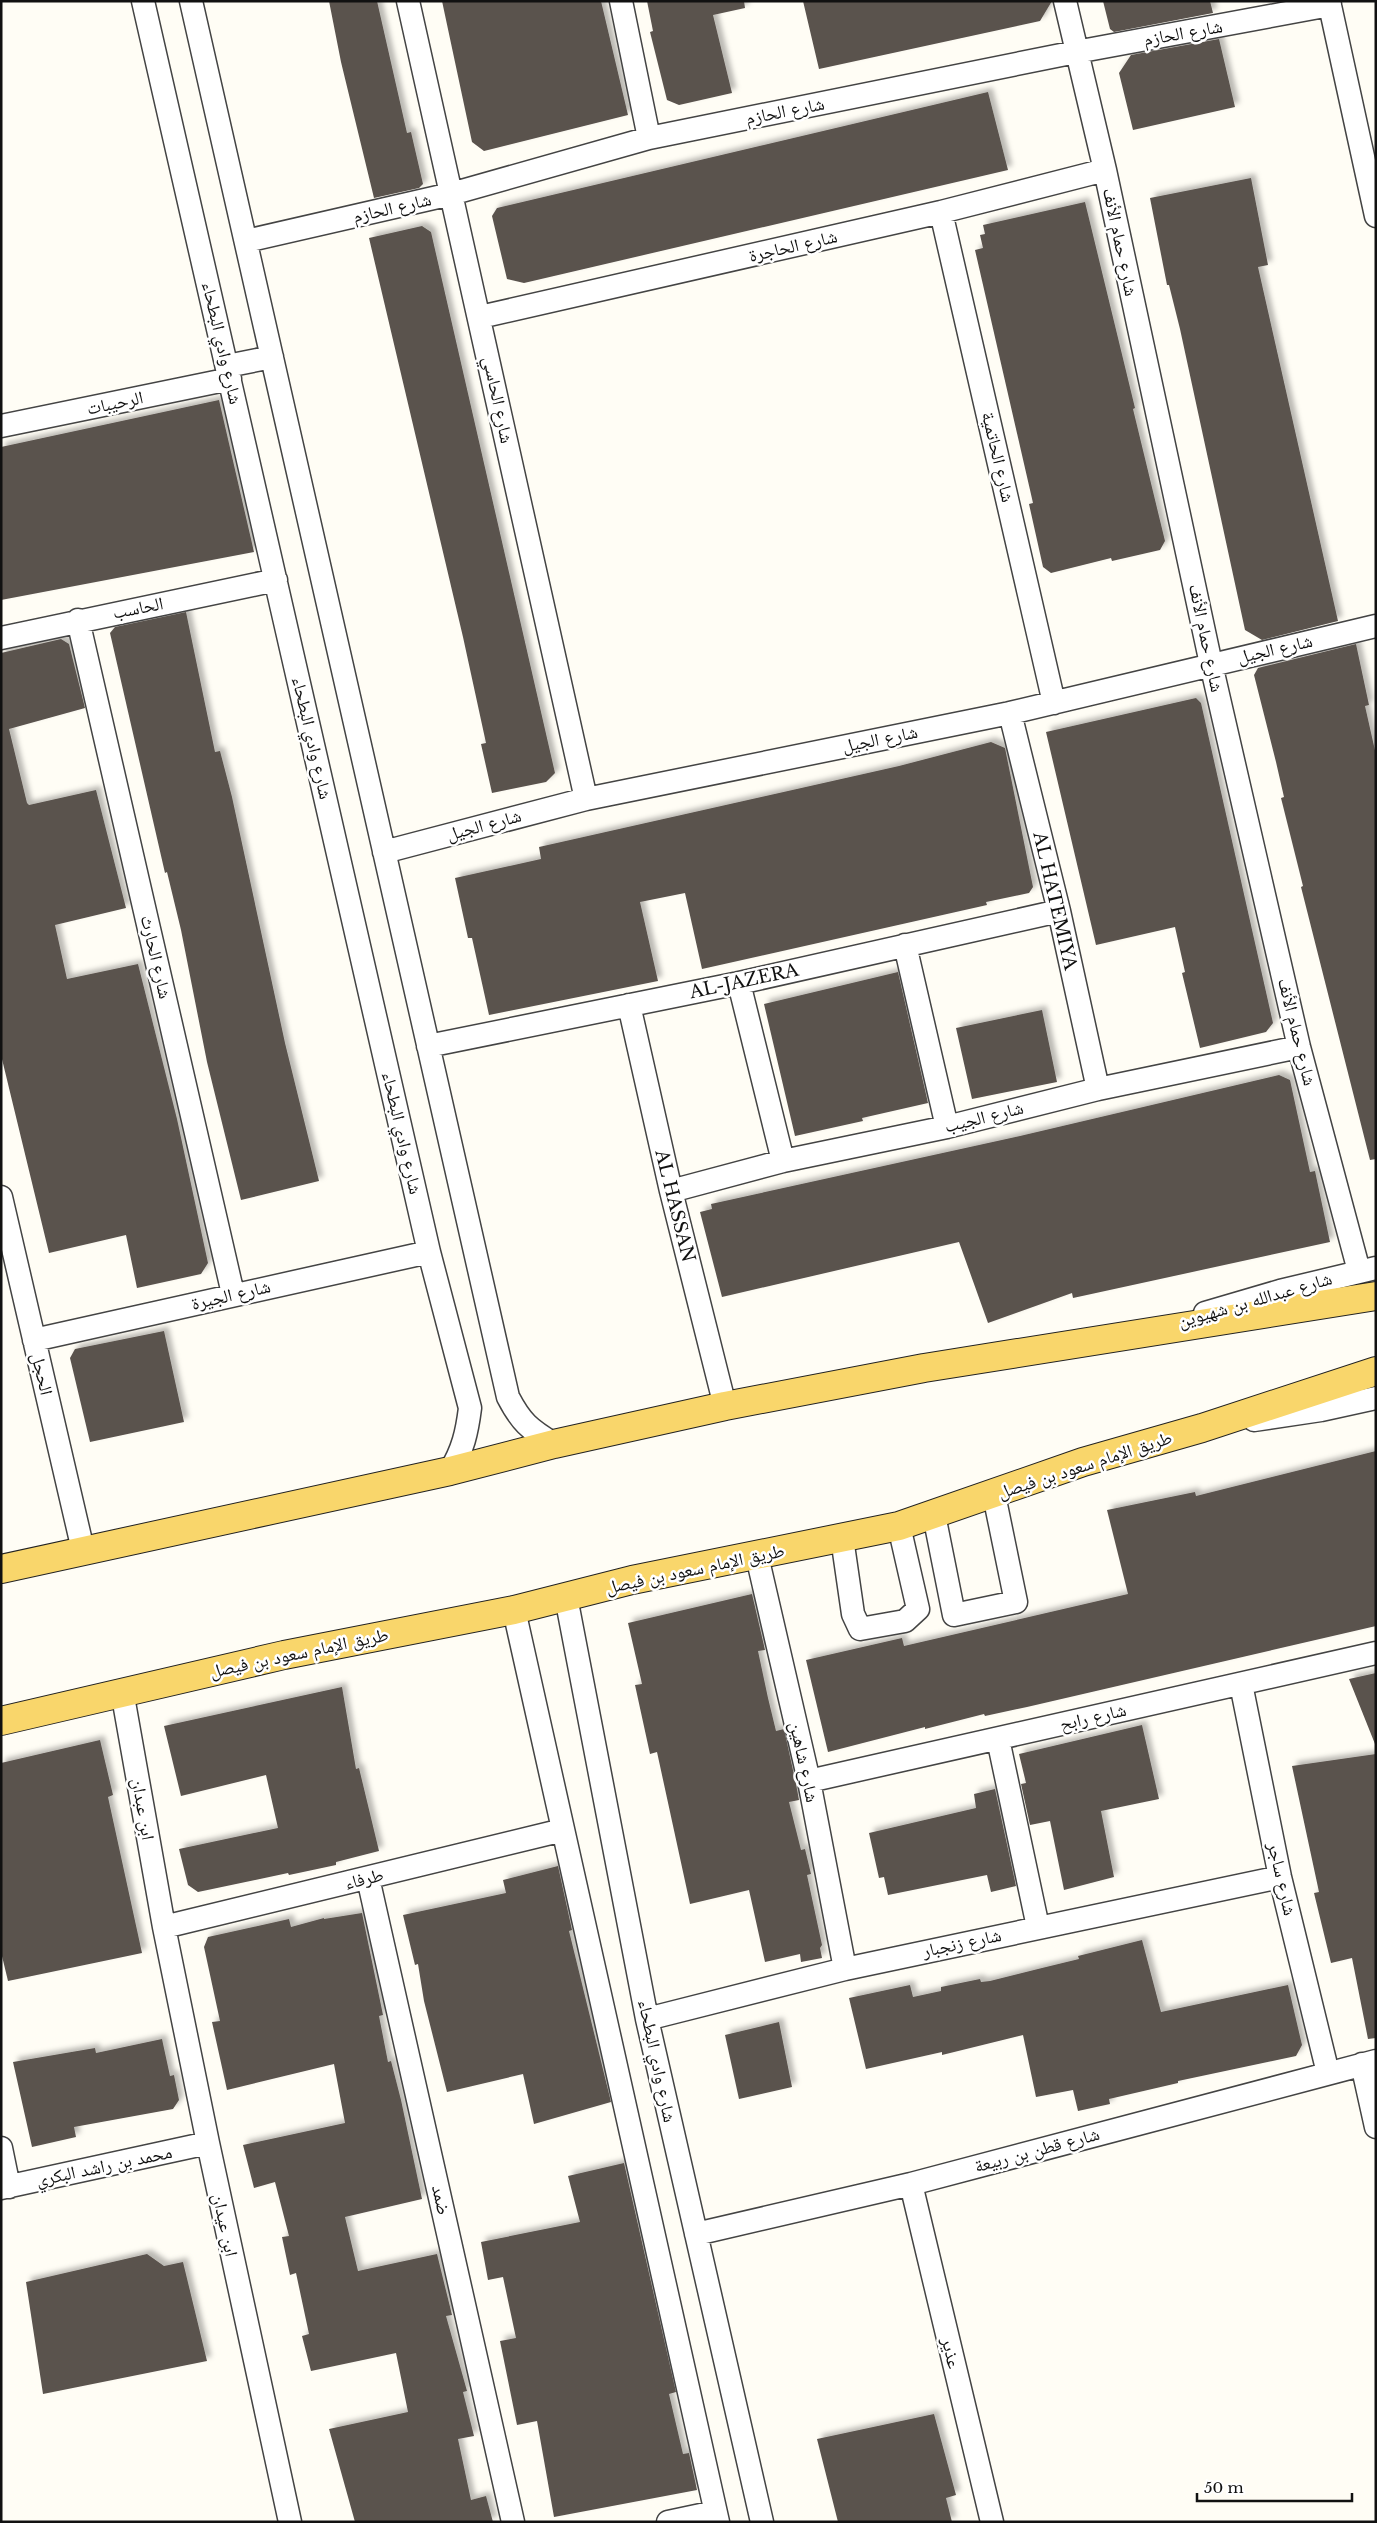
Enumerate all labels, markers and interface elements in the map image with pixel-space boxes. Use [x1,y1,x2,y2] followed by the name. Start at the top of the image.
[1142,15,1224,52] street label: شارع الحازم
[744,93,826,130] street label: شارع الحازم
[1097,186,1142,298] street label: شارع حمام الأنف
[351,188,434,229] street label: شارع الحازم
[747,225,839,267] street label: شارع الحاجرة
[194,280,247,407] street label: شارع وادي البطحاء
[475,355,518,446] street label: شارع الحاسي
[85,386,145,420] street label: الرحيبات
[977,410,1019,504] street label: شارع الحاتمية
[1183,582,1228,694] street label: شارع حمام الأنف
[111,592,165,624] street label: الحاسب
[1235,630,1315,668] street label: شارع الجيل
[284,675,337,802] street label: شارع وادي البطحاء
[840,721,920,757] street label: شارع الجيل
[444,804,524,846] street label: شارع الجيل
[1028,829,1082,973] street label: AL HATEMIYA
[136,913,176,1001] street label: شارع الحارث
[686,958,802,1004] street label: AL-JAZERA
[1272,976,1321,1088] street label: شارع حمام الأنف
[374,1070,427,1197] street label: شارع وادي البطحاء
[942,1097,1026,1137] street label: شارع الجيب
[650,1146,700,1265] street label: AL HASSAN
[1176,1268,1334,1332] street label: شارع عبدالله بن شهيوين
[189,1275,273,1315] street label: شارع الجيرة
[26,1351,58,1397] street label: الحجل
[995,1426,1175,1505] street label: طريق الإمام سعود بن فيصل
[604,1539,787,1600] street label: طريق الإمام سعود بن فيصل
[208,1623,391,1684] street label: طريق الإمام سعود بن فيصل
[1058,1699,1129,1736] street label: شارع رابح
[785,1720,823,1804] street label: شارع شاهين
[127,1776,159,1842] street label: ابن عبدان
[1263,1839,1301,1918] street label: شارع ساجر
[342,1864,386,1894] street label: طرفاء
[920,1924,1003,1962] street label: شارع زنجبار
[630,1998,681,2125] street label: شارع وادي البطحاء
[972,2123,1102,2177] street label: شارع قطن بن ربيعة
[34,2141,175,2195] street label: محمد بن راشد البكري
[427,2183,455,2217] street label: ضمد
[208,2191,242,2259] street label: ابن عيدان
[937,2334,965,2371] street label: عذير
[1197,2470,1352,2502] scale bar
[1204,2478,1244,2497] text: 50 m

